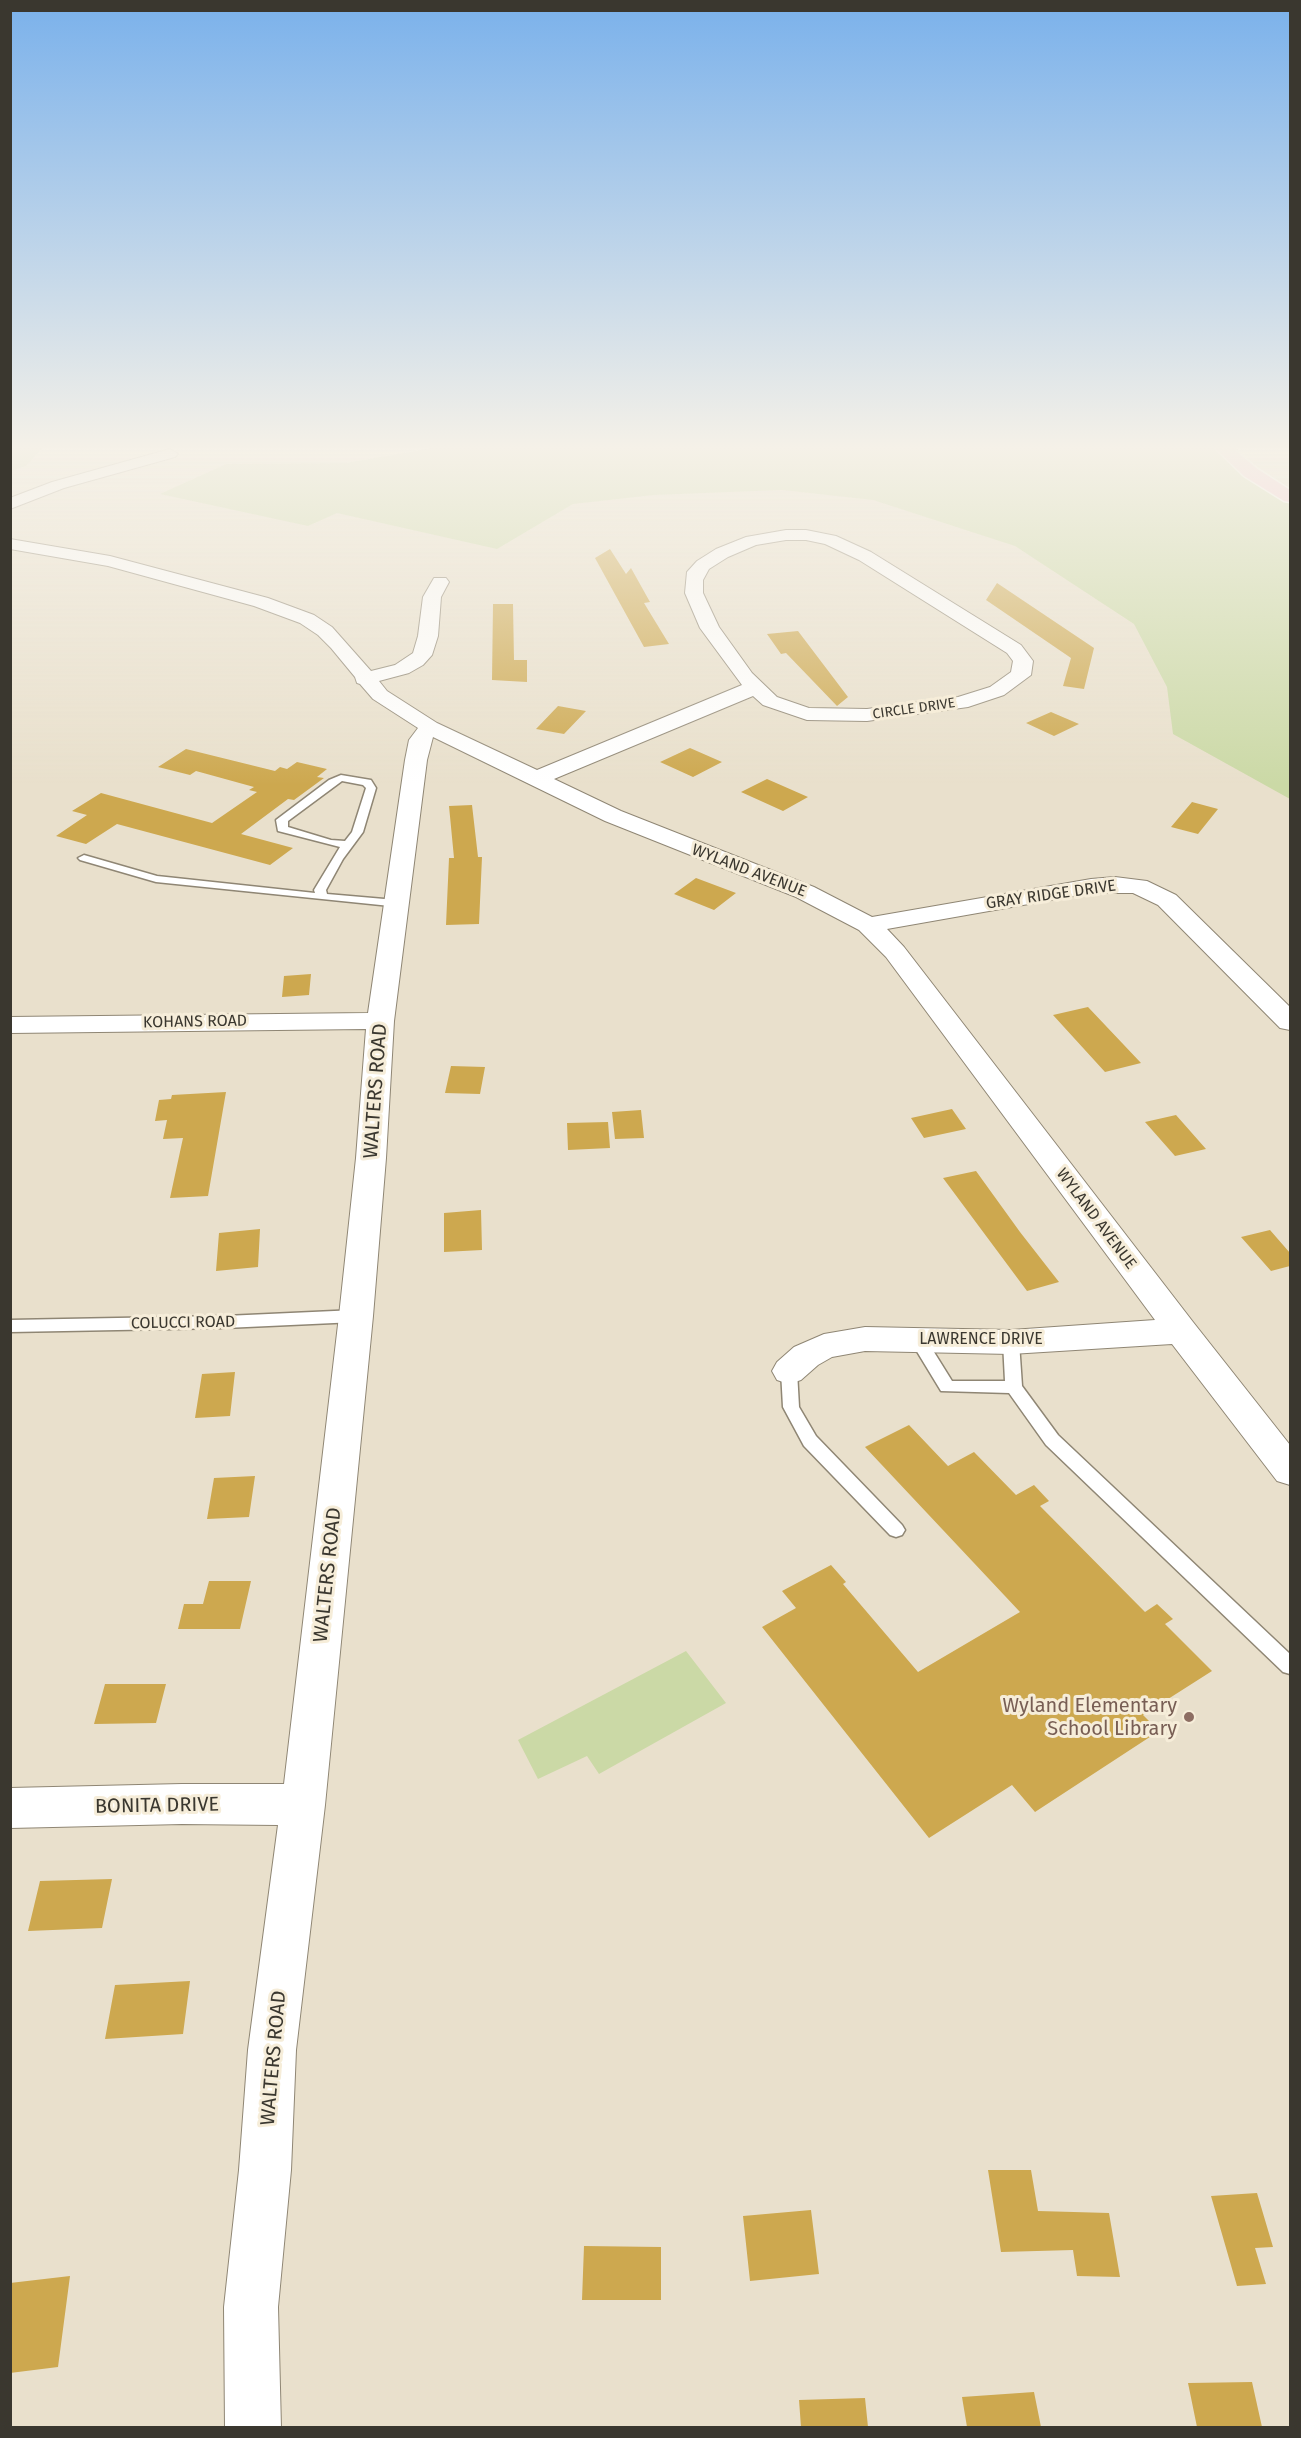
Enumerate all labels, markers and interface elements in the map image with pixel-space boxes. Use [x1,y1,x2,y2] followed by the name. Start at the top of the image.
[872,695,956,723] street label: CIRCLE DRIVE
[689,840,809,902] street label: WYLAND AVENUE
[985,876,1117,914] street label: GRAY RIDGE DRIVE
[143,1011,247,1033] street label: KOHANS ROAD
[359,1023,393,1159] street label: WALTERS ROAD
[1052,1165,1140,1273] street label: WYLAND AVENUE
[131,1312,235,1334] street label: COLUCCI ROAD
[919,1330,1043,1350] street label: LAWRENCE DRIVE
[309,1506,347,1644] street label: WALTERS ROAD
[1003,1694,1177,1741] place label: Wyland Elementary School Library
[1182,1710,1196,1724] marker: Wyland Elementary School Library
[95,1793,219,1819] street label: BONITA DRIVE
[256,1990,292,2126] street label: WALTERS ROAD

